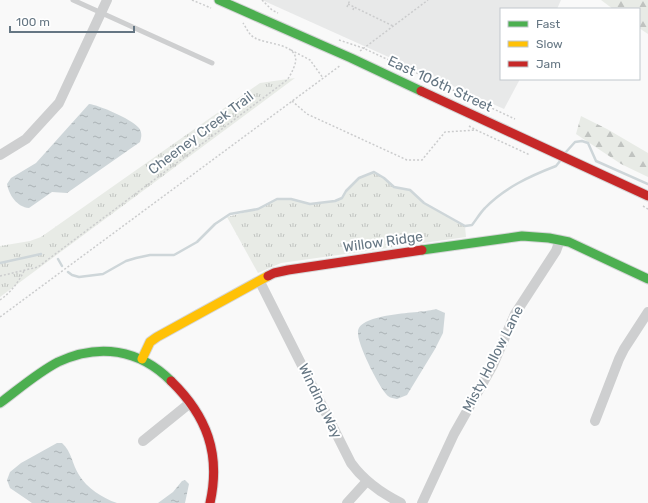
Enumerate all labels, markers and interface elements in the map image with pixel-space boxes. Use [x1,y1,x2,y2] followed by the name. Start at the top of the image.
[10,8,134,34] scale bar
[500,8,640,80] legend
[16,15,50,29] text: 100 m
[536,17,560,31] text: Fast
[536,37,563,51] text: Slow
[385,52,495,116] street label: East 106th Street
[536,57,561,71] text: Jam
[145,88,257,178] street label: Cheeney Creek Trail
[342,228,424,256] street label: Willow Ridge
[459,303,527,415] street label: Misty Hollow Lane
[295,361,346,441] street label: Winding Way

